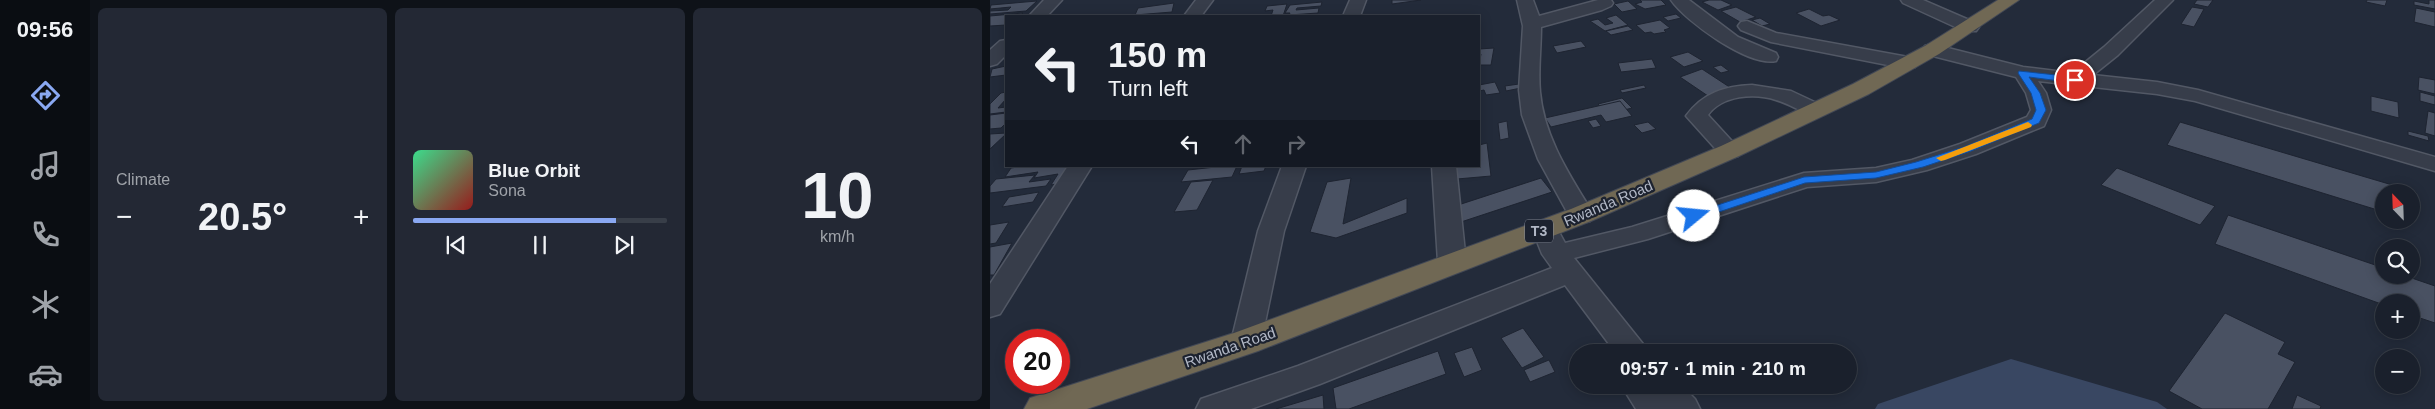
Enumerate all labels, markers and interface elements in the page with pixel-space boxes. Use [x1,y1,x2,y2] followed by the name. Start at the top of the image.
[17,17,73,42] text: 09:56
[1025,35,1090,100] icon: left
[1108,35,1207,74] text: 150 m
[2054,59,2096,101] pin
[2061,66,2089,94] icon: arrive
[1108,76,1188,101] text: Turn left
[28,78,63,113] icon: directions
[1176,130,1204,158] icon: left
[1229,130,1257,158] icon: ahead
[1282,130,1310,158] icon: right
[28,148,63,183] icon: music
[801,159,873,232] text: 10
[488,160,580,181] text: Blue Orbit
[116,171,170,188] text: Climate
[1561,177,1655,229] street label: Rwanda Road
[488,182,526,199] text: Sona
[2375,184,2420,229] north arrow
[2375,184,2420,394] map controls
[1667,189,1719,241] position arrow
[198,196,287,238] text: 20.5°
[116,201,132,232] text: −
[353,201,369,232] text: +
[28,217,63,252] icon: phone
[1525,220,1553,242] road number: T3
[820,228,855,245] text: km/h
[442,231,470,259] icon: previous
[526,231,554,259] icon: pause
[610,231,638,259] icon: next
[2375,239,2420,284] button: search
[28,287,63,322] icon: climate
[2375,294,2420,339] button: +
[1182,323,1278,371] street label: Rwanda Road
[1005,329,1070,394] speed limit sign: 20
[2375,349,2420,394] button: −
[28,357,63,392] icon: car
[1620,358,1806,379] text: 09:57 · 1 min · 210 m

